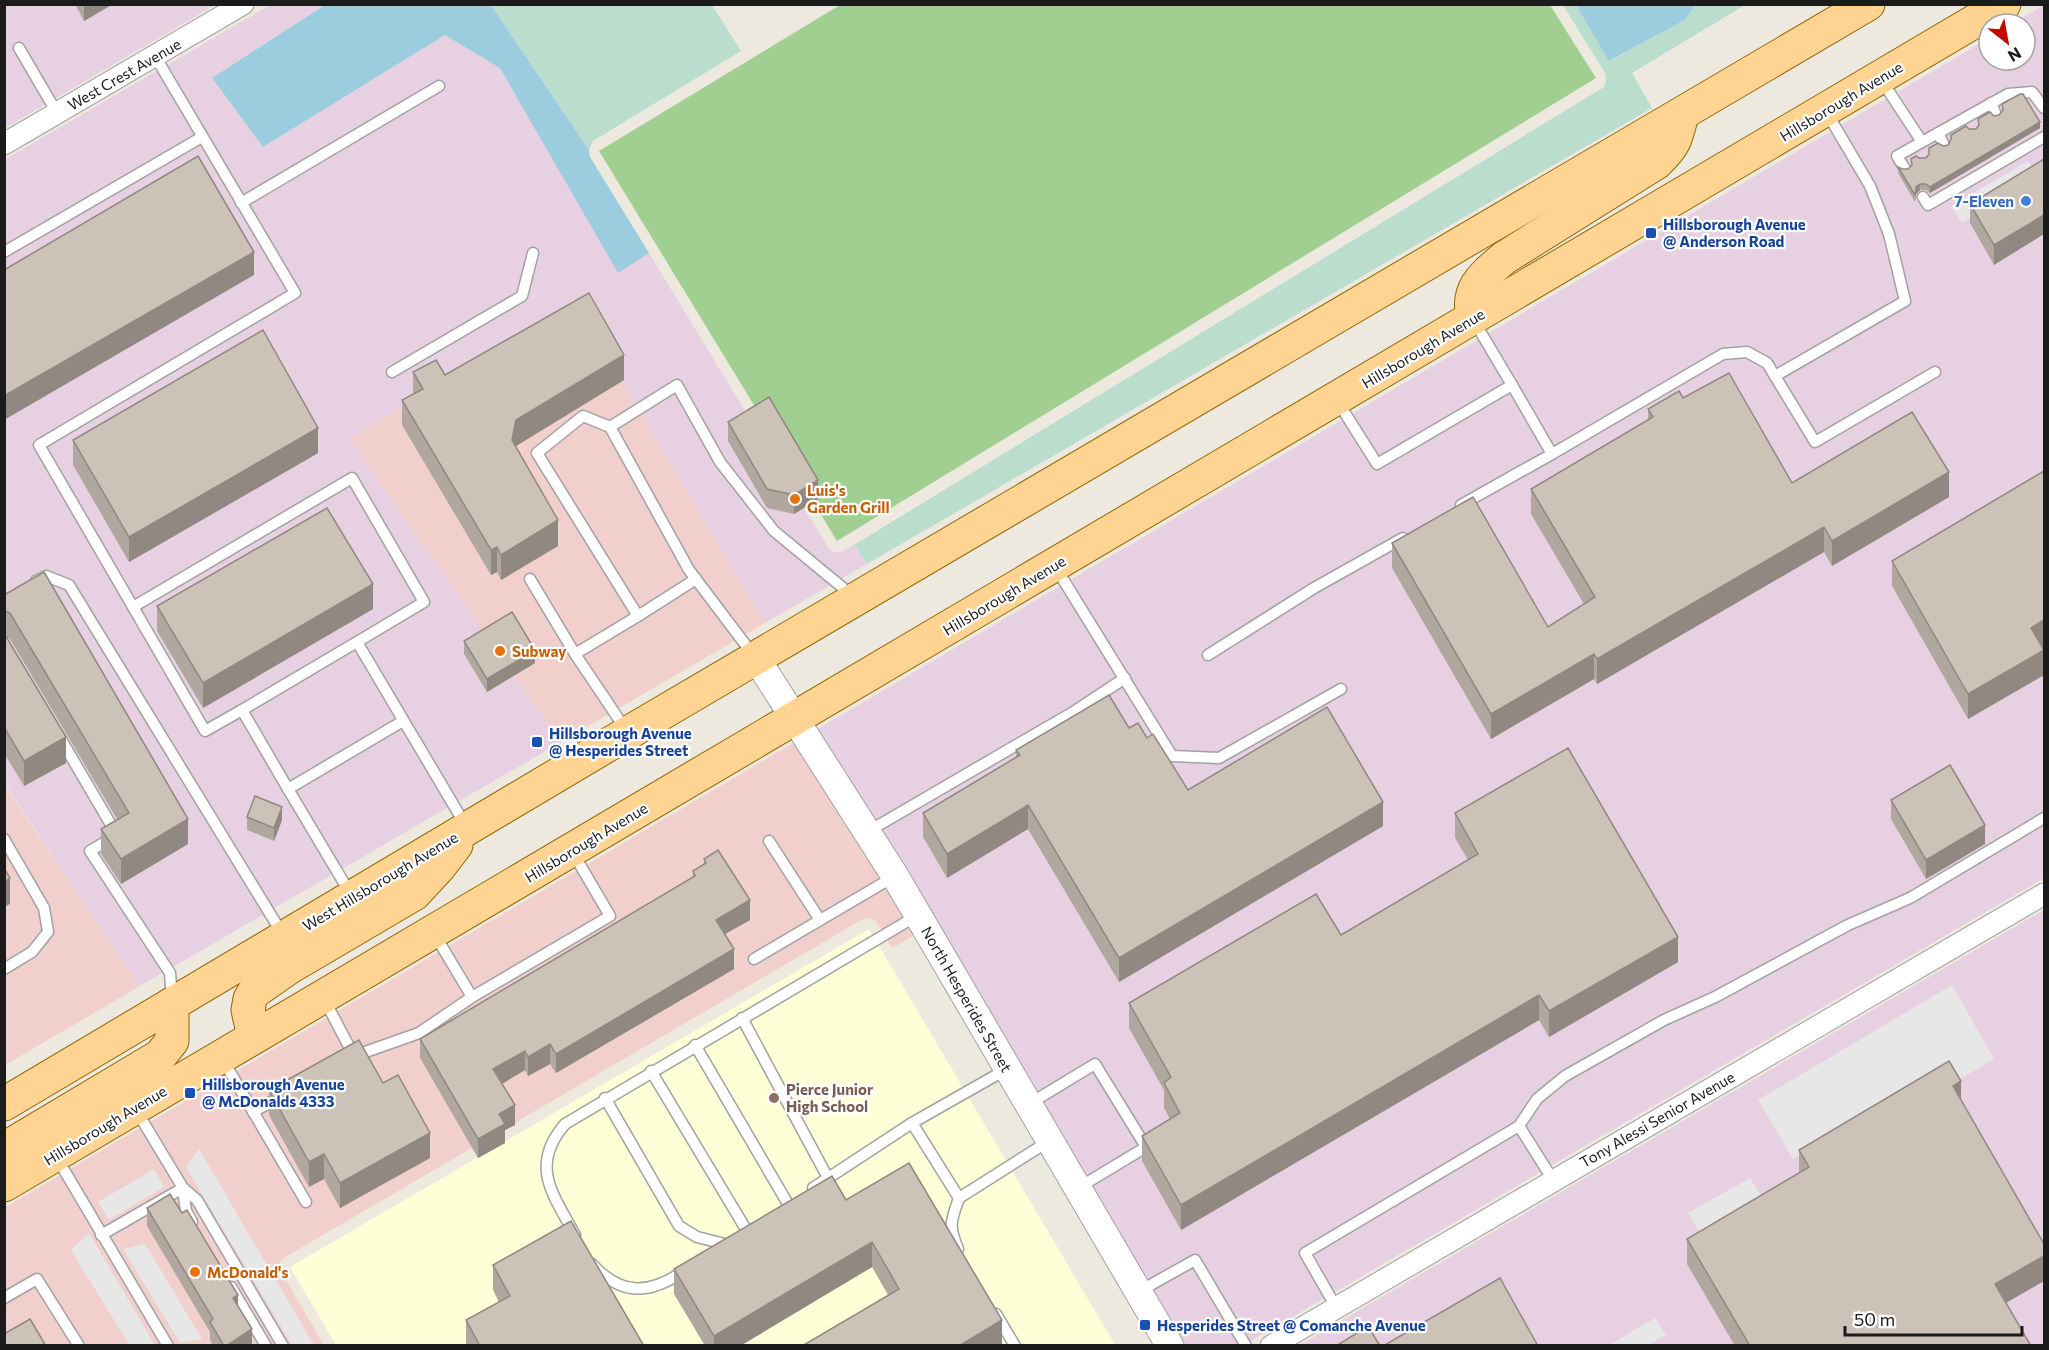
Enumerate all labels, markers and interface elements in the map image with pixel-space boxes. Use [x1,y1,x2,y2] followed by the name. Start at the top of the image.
[1977,12,2037,72] north arrow
[64,34,184,114] street label: West Crest Avenue
[2005,44,2025,67] text: N
[1776,57,1906,145] street label: Hillsborough Avenue
[1954,192,2014,210] place label: 7-Eleven
[2019,194,2033,208] marker: 7-Eleven
[1663,215,1806,250] place label: Hillsborough Avenue @ Anderson Road
[1644,226,1658,240] marker: Hillsborough Avenue @ Anderson Road
[1358,304,1488,392] street label: Hillsborough Avenue
[807,481,890,516] place label: Luis's Garden Grill
[788,492,802,506] marker: Luis's Garden Grill
[939,551,1069,639] street label: Hillsborough Avenue
[512,642,567,660] place label: Subway
[493,644,507,658] marker: Subway
[549,724,692,759] place label: Hillsborough Avenue @ Hesperides Street
[530,735,544,749] marker: Hillsborough Avenue @ Hesperides Street
[521,798,651,886] street label: Hillsborough Avenue
[299,827,461,935] street label: West Hillsborough Avenue
[918,923,1016,1075] street label: North Hesperides Street
[1576,1067,1738,1171] street label: Tony Alessi Senior Avenue
[202,1075,345,1110] place label: Hillsborough Avenue @ McDonalds 4333
[786,1080,873,1115] place label: Pierce Junior High School
[40,1081,170,1169] street label: Hillsborough Avenue
[183,1086,197,1100] marker: Hillsborough Avenue @ McDonalds 4333
[767,1091,781,1105] marker: Pierce Junior High School
[207,1263,288,1281] place label: McDonald's
[188,1265,202,1279] marker: McDonald's
[1845,1299,2022,1337] scale bar
[1854,1308,1895,1330] text: 50 m
[1157,1316,1426,1334] place label: Hesperides Street @ Comanche Avenue
[1138,1318,1152,1332] marker: Hesperides Street @ Comanche Avenue

